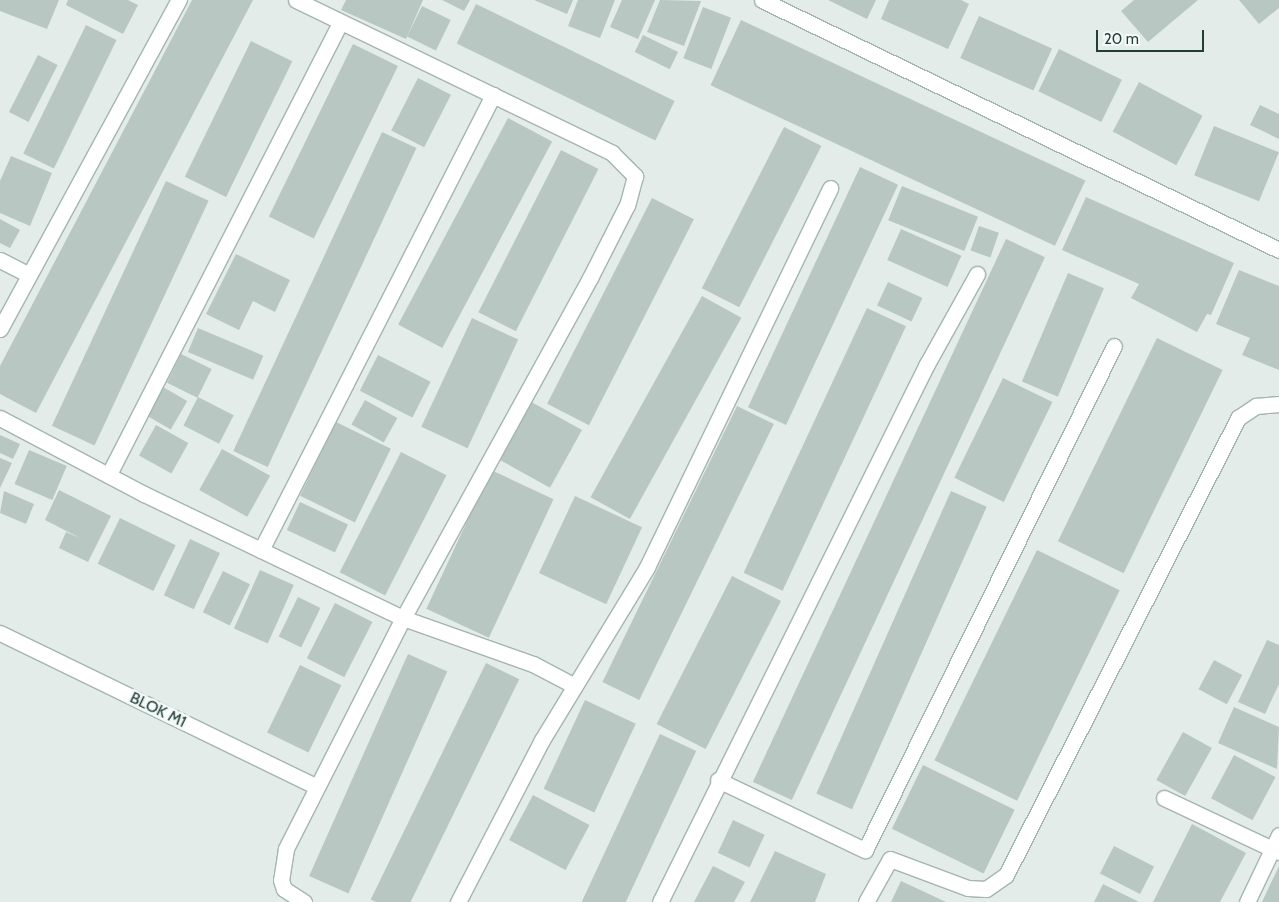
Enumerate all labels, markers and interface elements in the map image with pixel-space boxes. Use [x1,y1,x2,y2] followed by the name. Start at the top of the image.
[1099,20,1206,52] scale bar
[1104,30,1139,48] text: 20 m
[127,688,189,732] street label: BLOK M1

